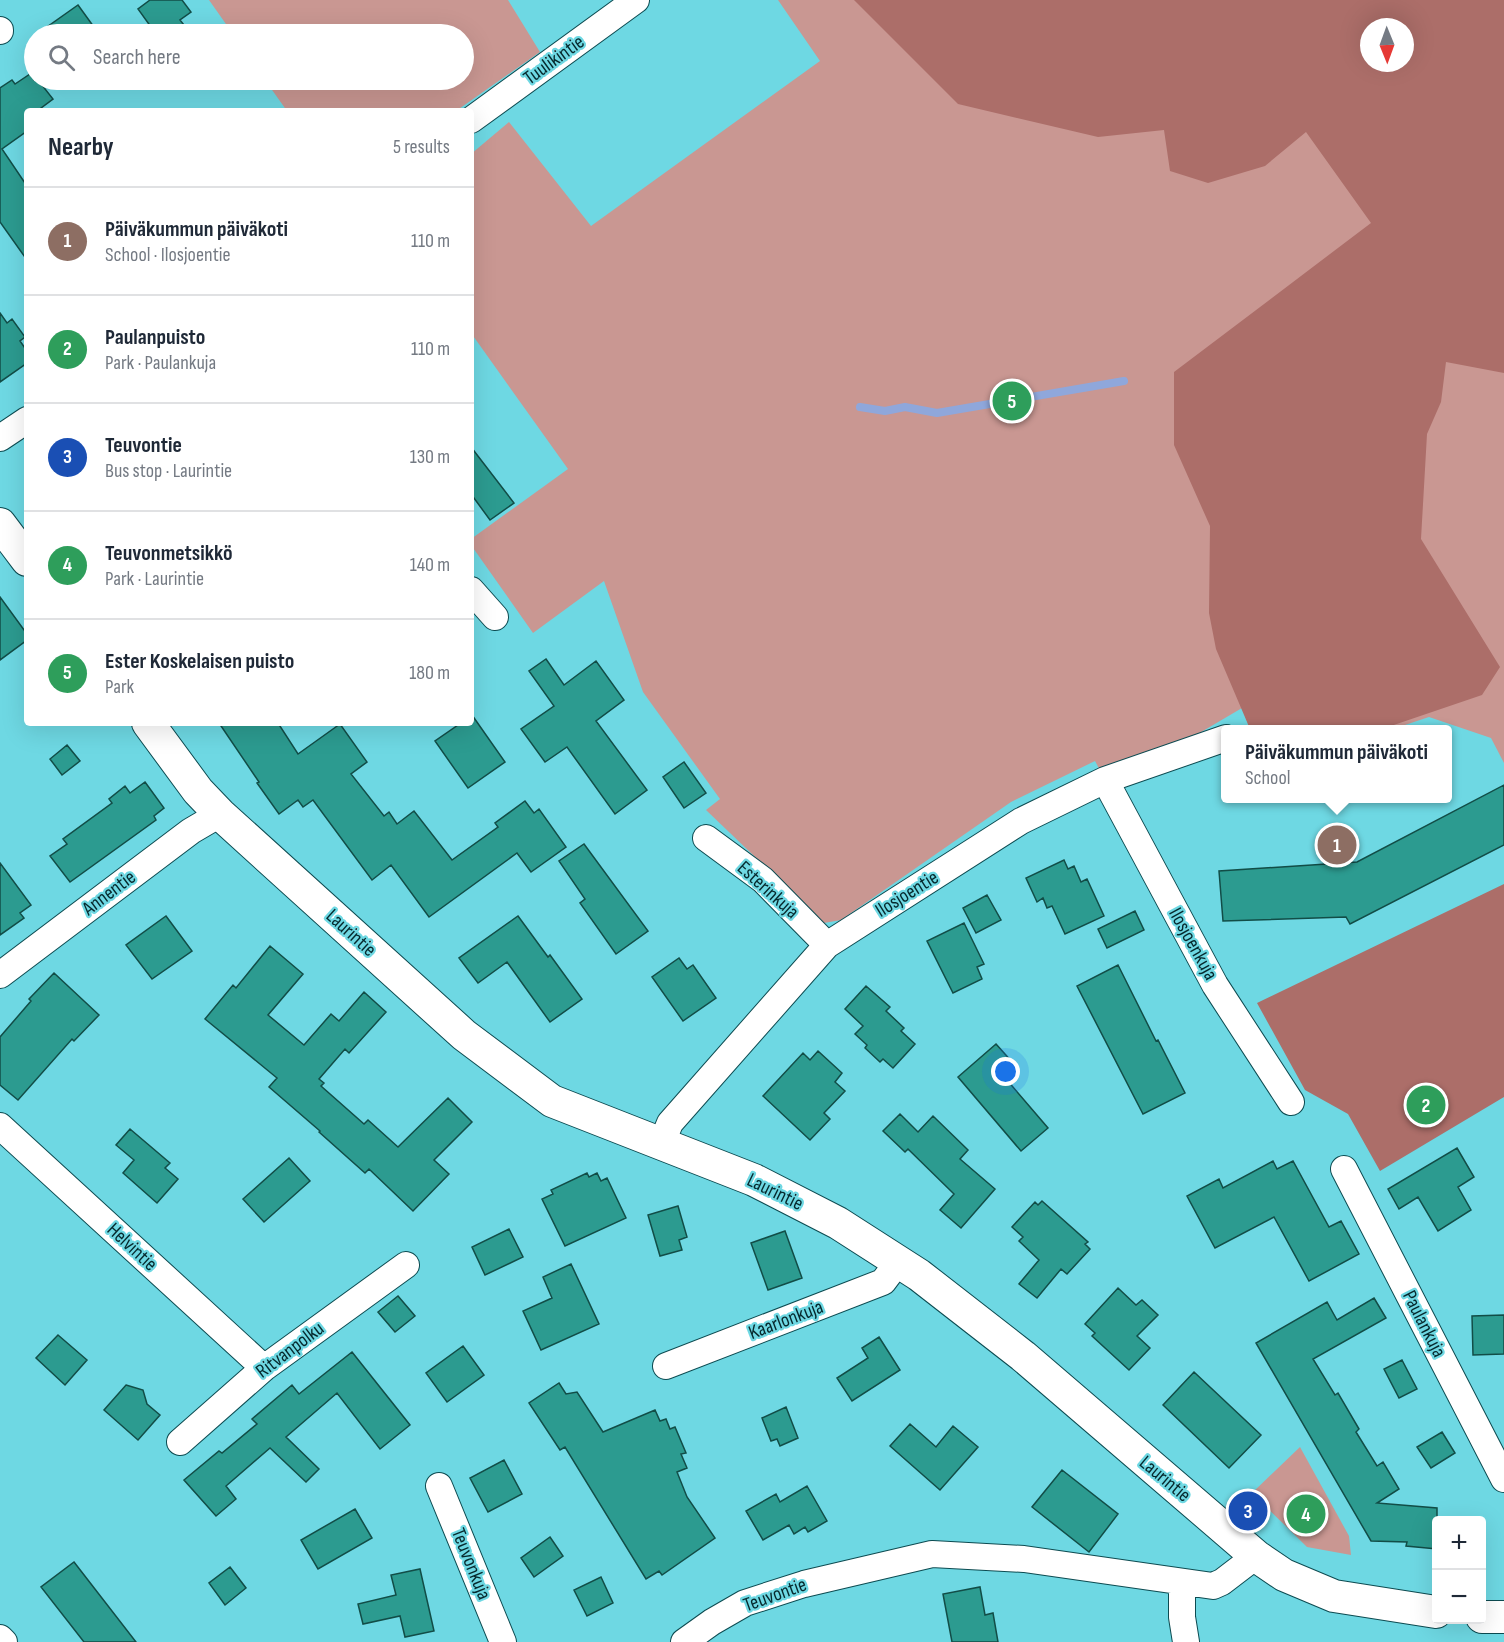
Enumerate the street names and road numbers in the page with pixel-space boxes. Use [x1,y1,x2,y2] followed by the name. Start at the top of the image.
[519,30,589,90] street label: Tuulikintie
[732,856,804,924] street label: Esterinkuja
[77,865,140,921] street label: Annentie
[871,865,943,923] street label: Ilosjoentie
[321,904,381,962] street label: Laurintie
[1163,904,1223,984] street label: Ilosjoenkuja
[743,1168,807,1216] street label: Laurintie
[102,1218,162,1276] street label: Helvintie
[1397,1287,1451,1361] street label: Paulankuja
[745,1295,827,1345] street label: Kaarlonkuja
[251,1317,329,1383] street label: Ritvanpolku
[1135,1451,1195,1507] street label: Laurintie
[446,1525,496,1603] street label: Teuvonkuja
[740,1572,810,1618] street label: Teuvontie

